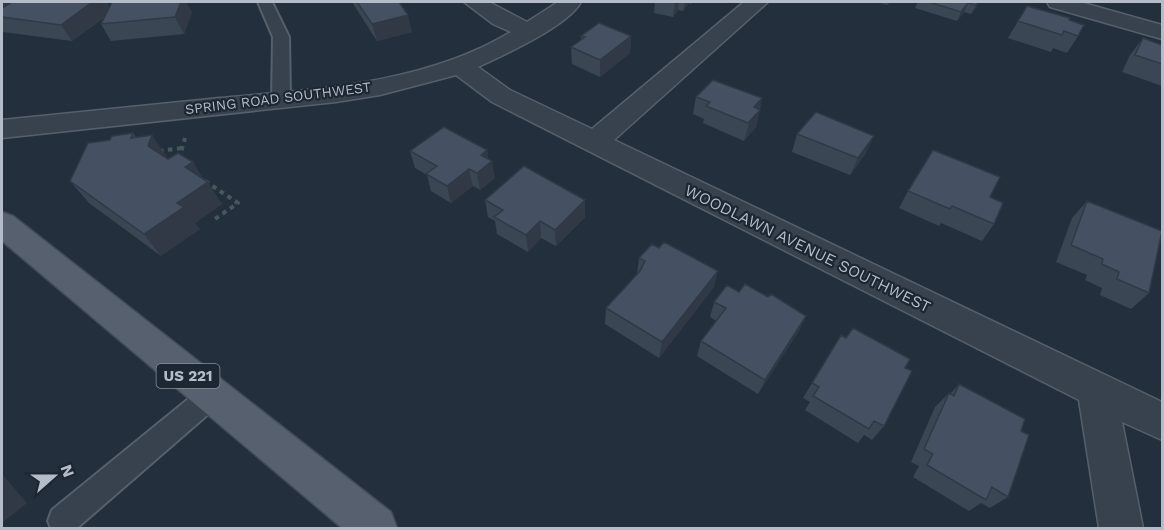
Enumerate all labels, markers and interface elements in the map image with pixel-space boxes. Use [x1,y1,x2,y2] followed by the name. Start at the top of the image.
[184,79,372,117] street label: SPRING ROAD SOUTHWEST
[682,181,934,317] street label: WOODLAWN AVENUE SOUTHWEST
[156,364,219,388] road number: US 221
[24,446,84,506] north arrow
[57,462,79,480] text: N

